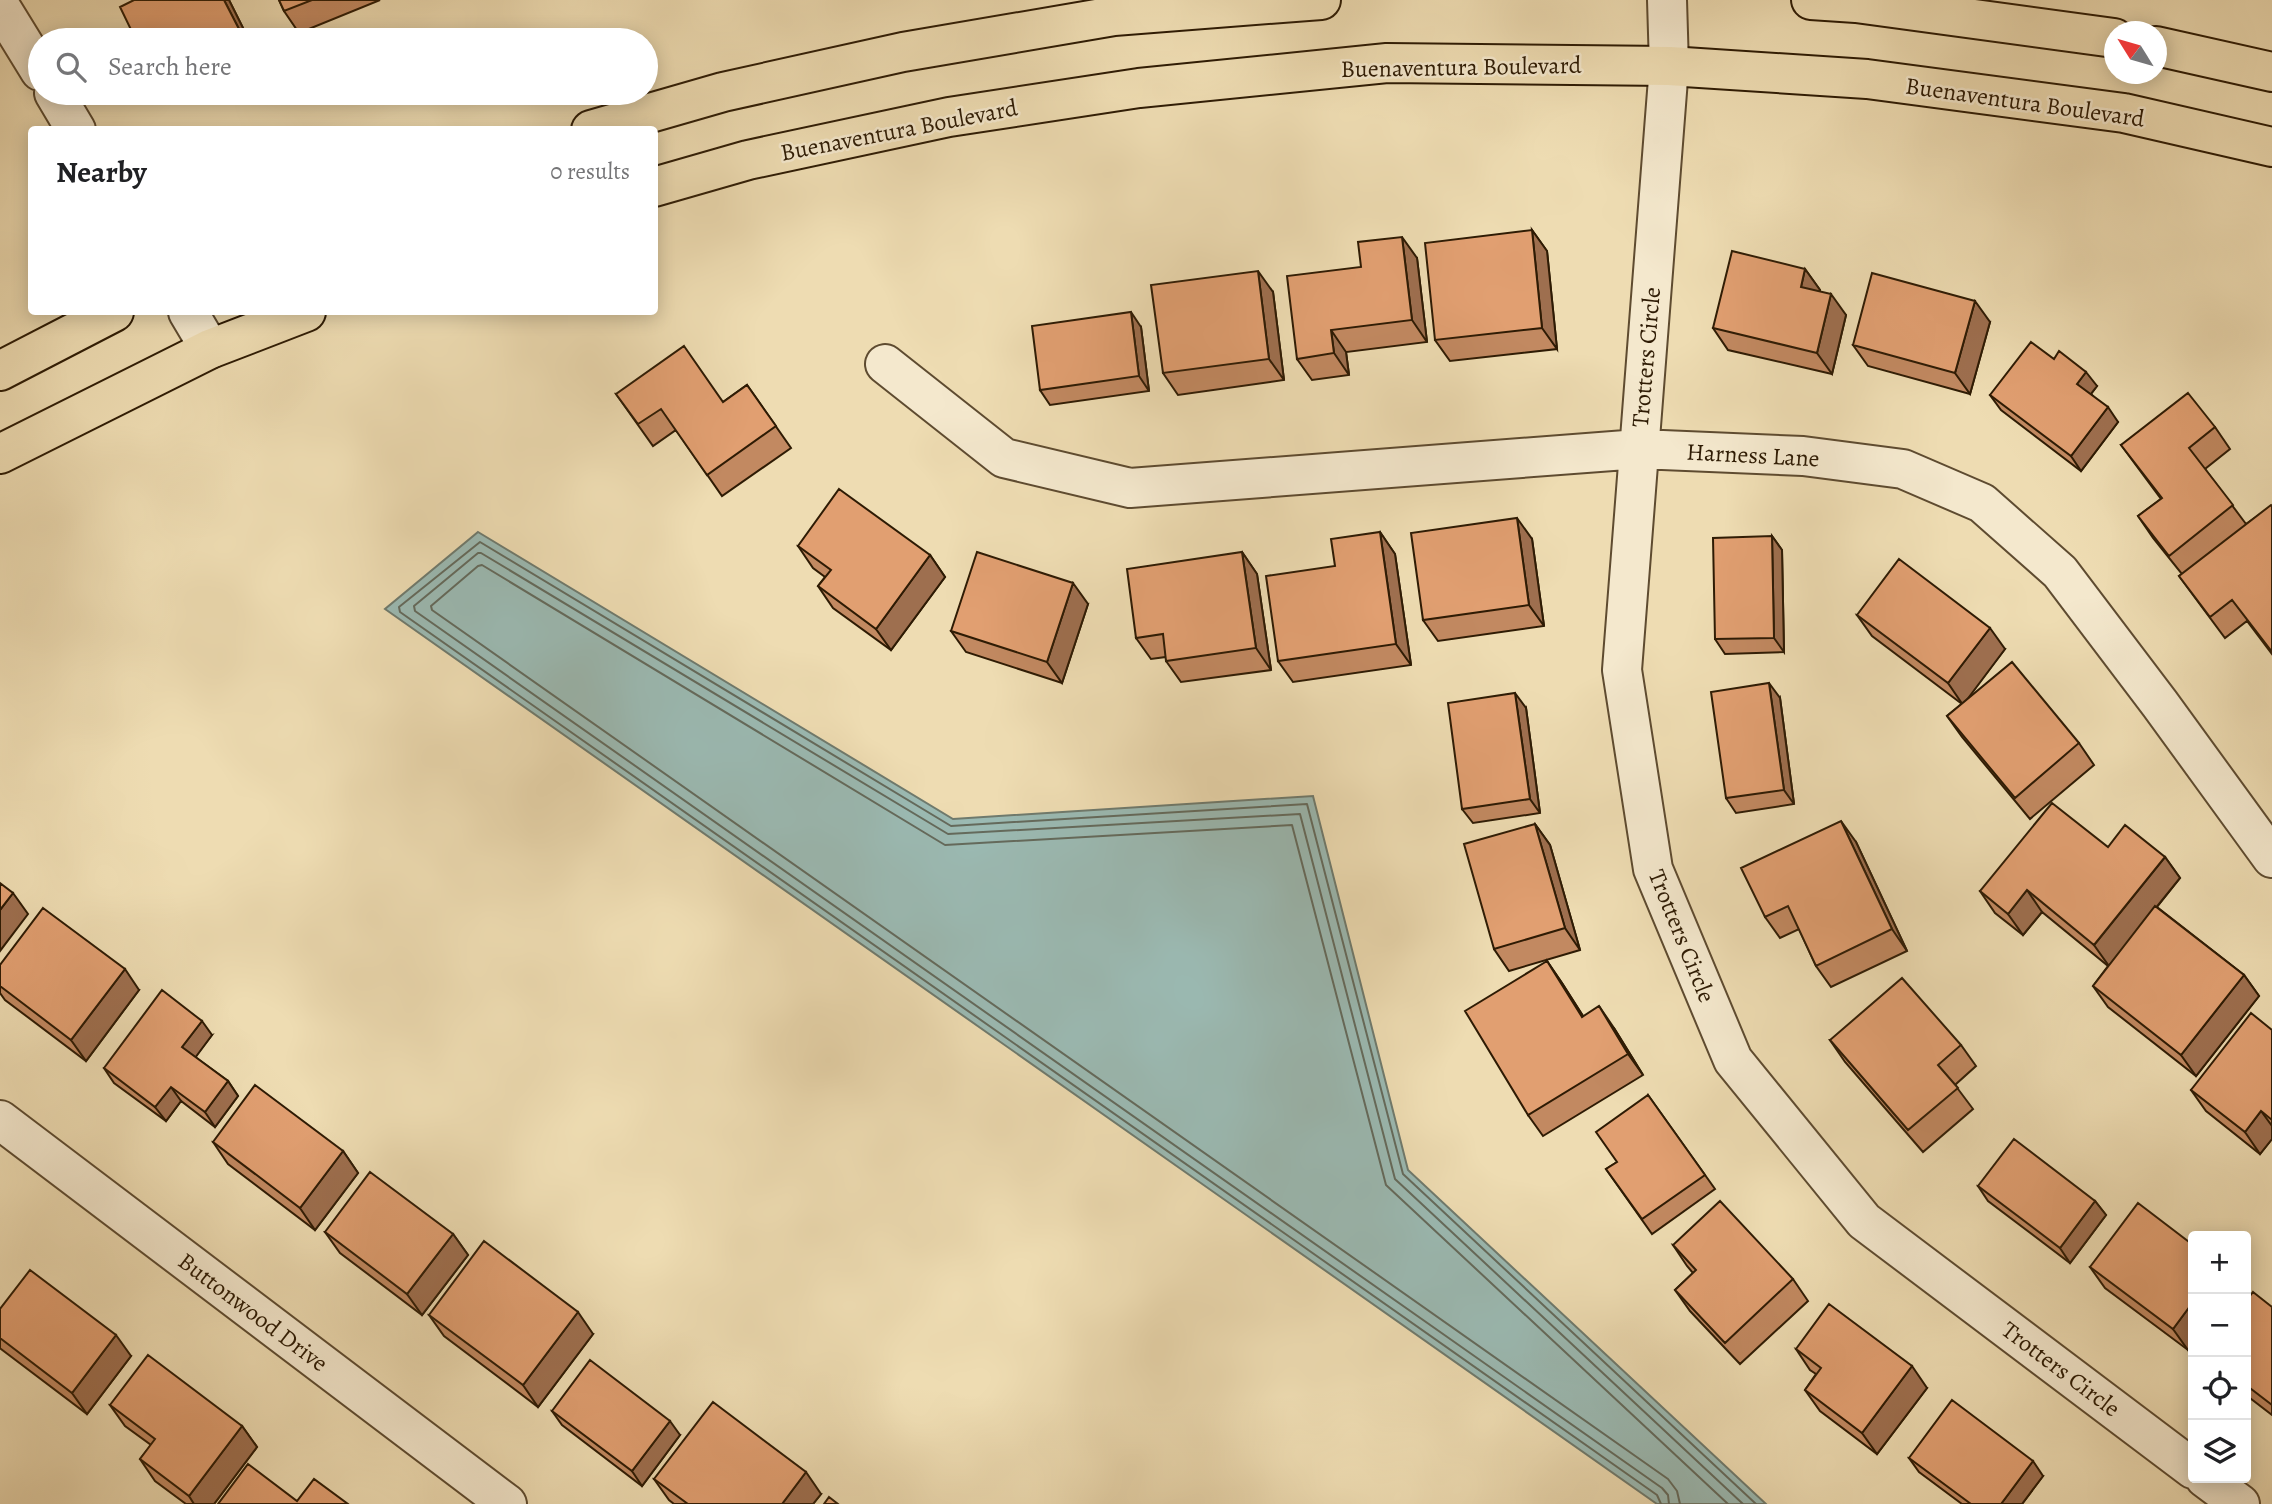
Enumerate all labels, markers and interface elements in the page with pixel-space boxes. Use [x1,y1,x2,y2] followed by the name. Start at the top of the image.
[2104,21,2167,84] north arrow
[28,28,658,105] search box
[52,48,90,86] icon: search
[108,49,232,84] text: Search here
[1340,49,1582,85] street label: Buenaventura Boulevard
[1904,69,2147,135] street label: Buenaventura Boulevard
[778,91,1020,169] street label: Buenaventura Boulevard
[56,152,147,192] text: Nearby
[550,156,630,187] text: 0 results
[1624,286,1668,428] street label: Trotters Circle
[1686,436,1820,474] street label: Harness Lane
[1641,865,1723,1007] street label: Trotters Circle
[2188,1231,2251,1483] map controls
[2188,1231,2251,1294] button: +
[172,1245,334,1379] street label: Buttonwood Drive
[2188,1294,2251,1357] button: −
[1995,1314,2127,1424] street label: Trotters Circle
[2188,1357,2251,1420] button: locate
[2188,1420,2251,1483] button: layers

